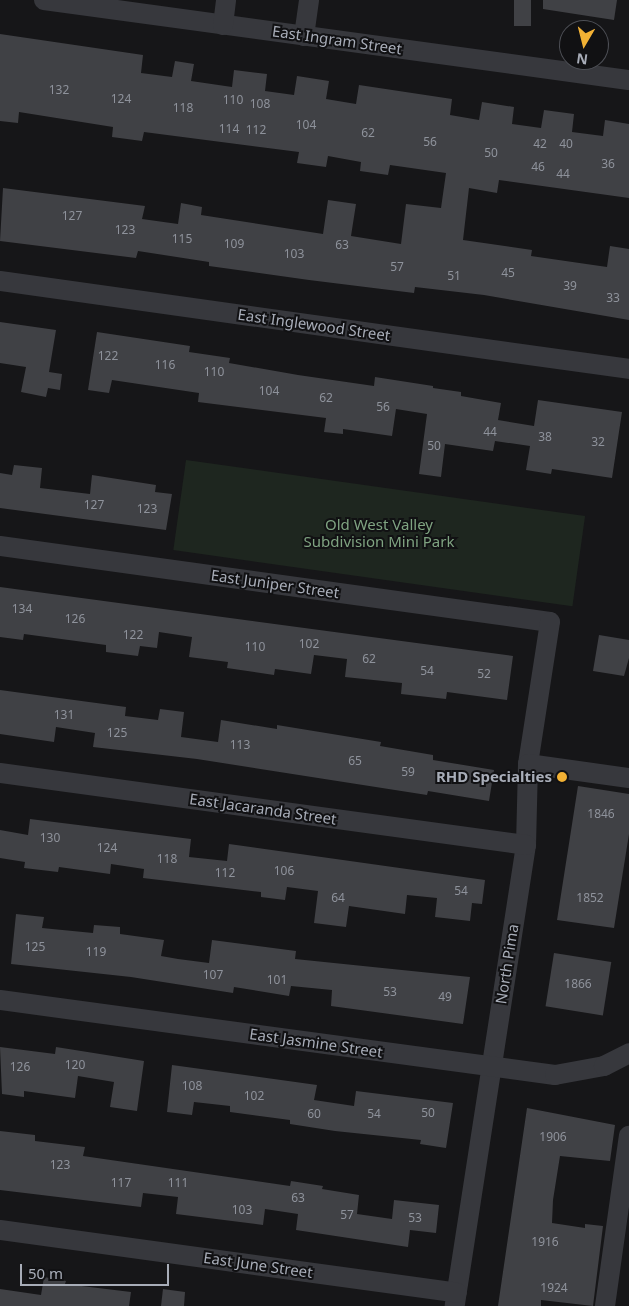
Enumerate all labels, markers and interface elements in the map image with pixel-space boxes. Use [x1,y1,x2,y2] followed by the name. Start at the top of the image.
[559,20,609,70] north arrow
[271,22,403,58] street label: East Ingram Street
[575,49,589,70] text: N
[49,83,69,97] house number: 132
[111,92,131,106] house number: 124
[223,93,243,107] house number: 110
[250,97,270,111] house number: 108
[173,101,193,115] house number: 118
[296,118,316,132] house number: 104
[219,122,239,136] house number: 114
[246,123,266,137] house number: 112
[361,126,375,140] house number: 62
[423,135,437,149] house number: 56
[533,137,547,151] house number: 42
[559,137,573,151] house number: 40
[484,146,498,160] house number: 50
[601,157,615,171] house number: 36
[531,160,545,174] house number: 46
[556,167,570,181] house number: 44
[62,209,82,223] house number: 127
[115,223,135,237] house number: 123
[172,232,192,246] house number: 115
[224,237,244,251] house number: 109
[335,238,349,252] house number: 63
[284,247,304,261] house number: 103
[390,260,404,274] house number: 57
[501,266,515,280] house number: 45
[447,269,461,283] house number: 51
[563,279,577,293] house number: 39
[606,291,620,305] house number: 33
[237,305,391,345] street label: East Inglewood Street
[98,349,118,363] house number: 122
[155,358,175,372] house number: 116
[204,365,224,379] house number: 110
[259,384,279,398] house number: 104
[319,391,333,405] house number: 62
[376,400,390,414] house number: 56
[483,425,497,439] house number: 44
[538,430,552,444] house number: 38
[591,435,605,449] house number: 32
[427,439,441,453] house number: 50
[84,498,104,512] house number: 127
[137,502,157,516] house number: 123
[304,515,454,550] park label: Old West Valley Subdivision Mini Park
[210,566,340,602] street label: East Juniper Street
[12,602,32,616] house number: 134
[65,612,85,626] house number: 126
[123,628,143,642] house number: 122
[299,637,319,651] house number: 102
[245,640,265,654] house number: 110
[362,652,376,666] house number: 62
[420,664,434,678] house number: 54
[477,667,491,681] house number: 52
[54,708,74,722] house number: 131
[107,726,127,740] house number: 125
[230,738,250,752] house number: 113
[348,754,362,768] house number: 65
[401,765,415,779] house number: 59
[436,768,552,786] place label: RHD Specialties
[556,771,568,783] marker: RHD Specialties
[188,790,338,828] street label: East Jacaranda Street
[587,807,615,821] house number: 1846
[40,831,60,845] house number: 130
[97,841,117,855] house number: 124
[157,852,177,866] house number: 118
[274,864,294,878] house number: 106
[215,866,235,880] house number: 112
[454,884,468,898] house number: 54
[331,891,345,905] house number: 64
[576,891,604,905] house number: 1852
[492,923,522,1005] street label: North Pima
[25,940,45,954] house number: 125
[86,945,106,959] house number: 119
[203,968,223,982] house number: 107
[267,973,287,987] house number: 101
[564,977,592,991] house number: 1866
[383,985,397,999] house number: 53
[438,990,452,1004] house number: 49
[248,1025,384,1061] street label: East Jasmine Street
[65,1058,85,1072] house number: 120
[10,1060,30,1074] house number: 126
[182,1079,202,1093] house number: 108
[244,1089,264,1103] house number: 102
[421,1106,435,1120] house number: 50
[307,1107,321,1121] house number: 60
[367,1107,381,1121] house number: 54
[539,1130,567,1144] house number: 1906
[50,1158,70,1172] house number: 123
[111,1176,131,1190] house number: 117
[168,1176,188,1190] house number: 111
[291,1191,305,1205] house number: 63
[232,1203,252,1217] house number: 103
[340,1208,354,1222] house number: 57
[408,1211,422,1225] house number: 53
[531,1235,559,1249] house number: 1916
[202,1248,314,1282] street label: East June Street
[22,1254,171,1286] scale bar
[28,1263,63,1283] text: 50 m
[540,1281,568,1295] house number: 1924

